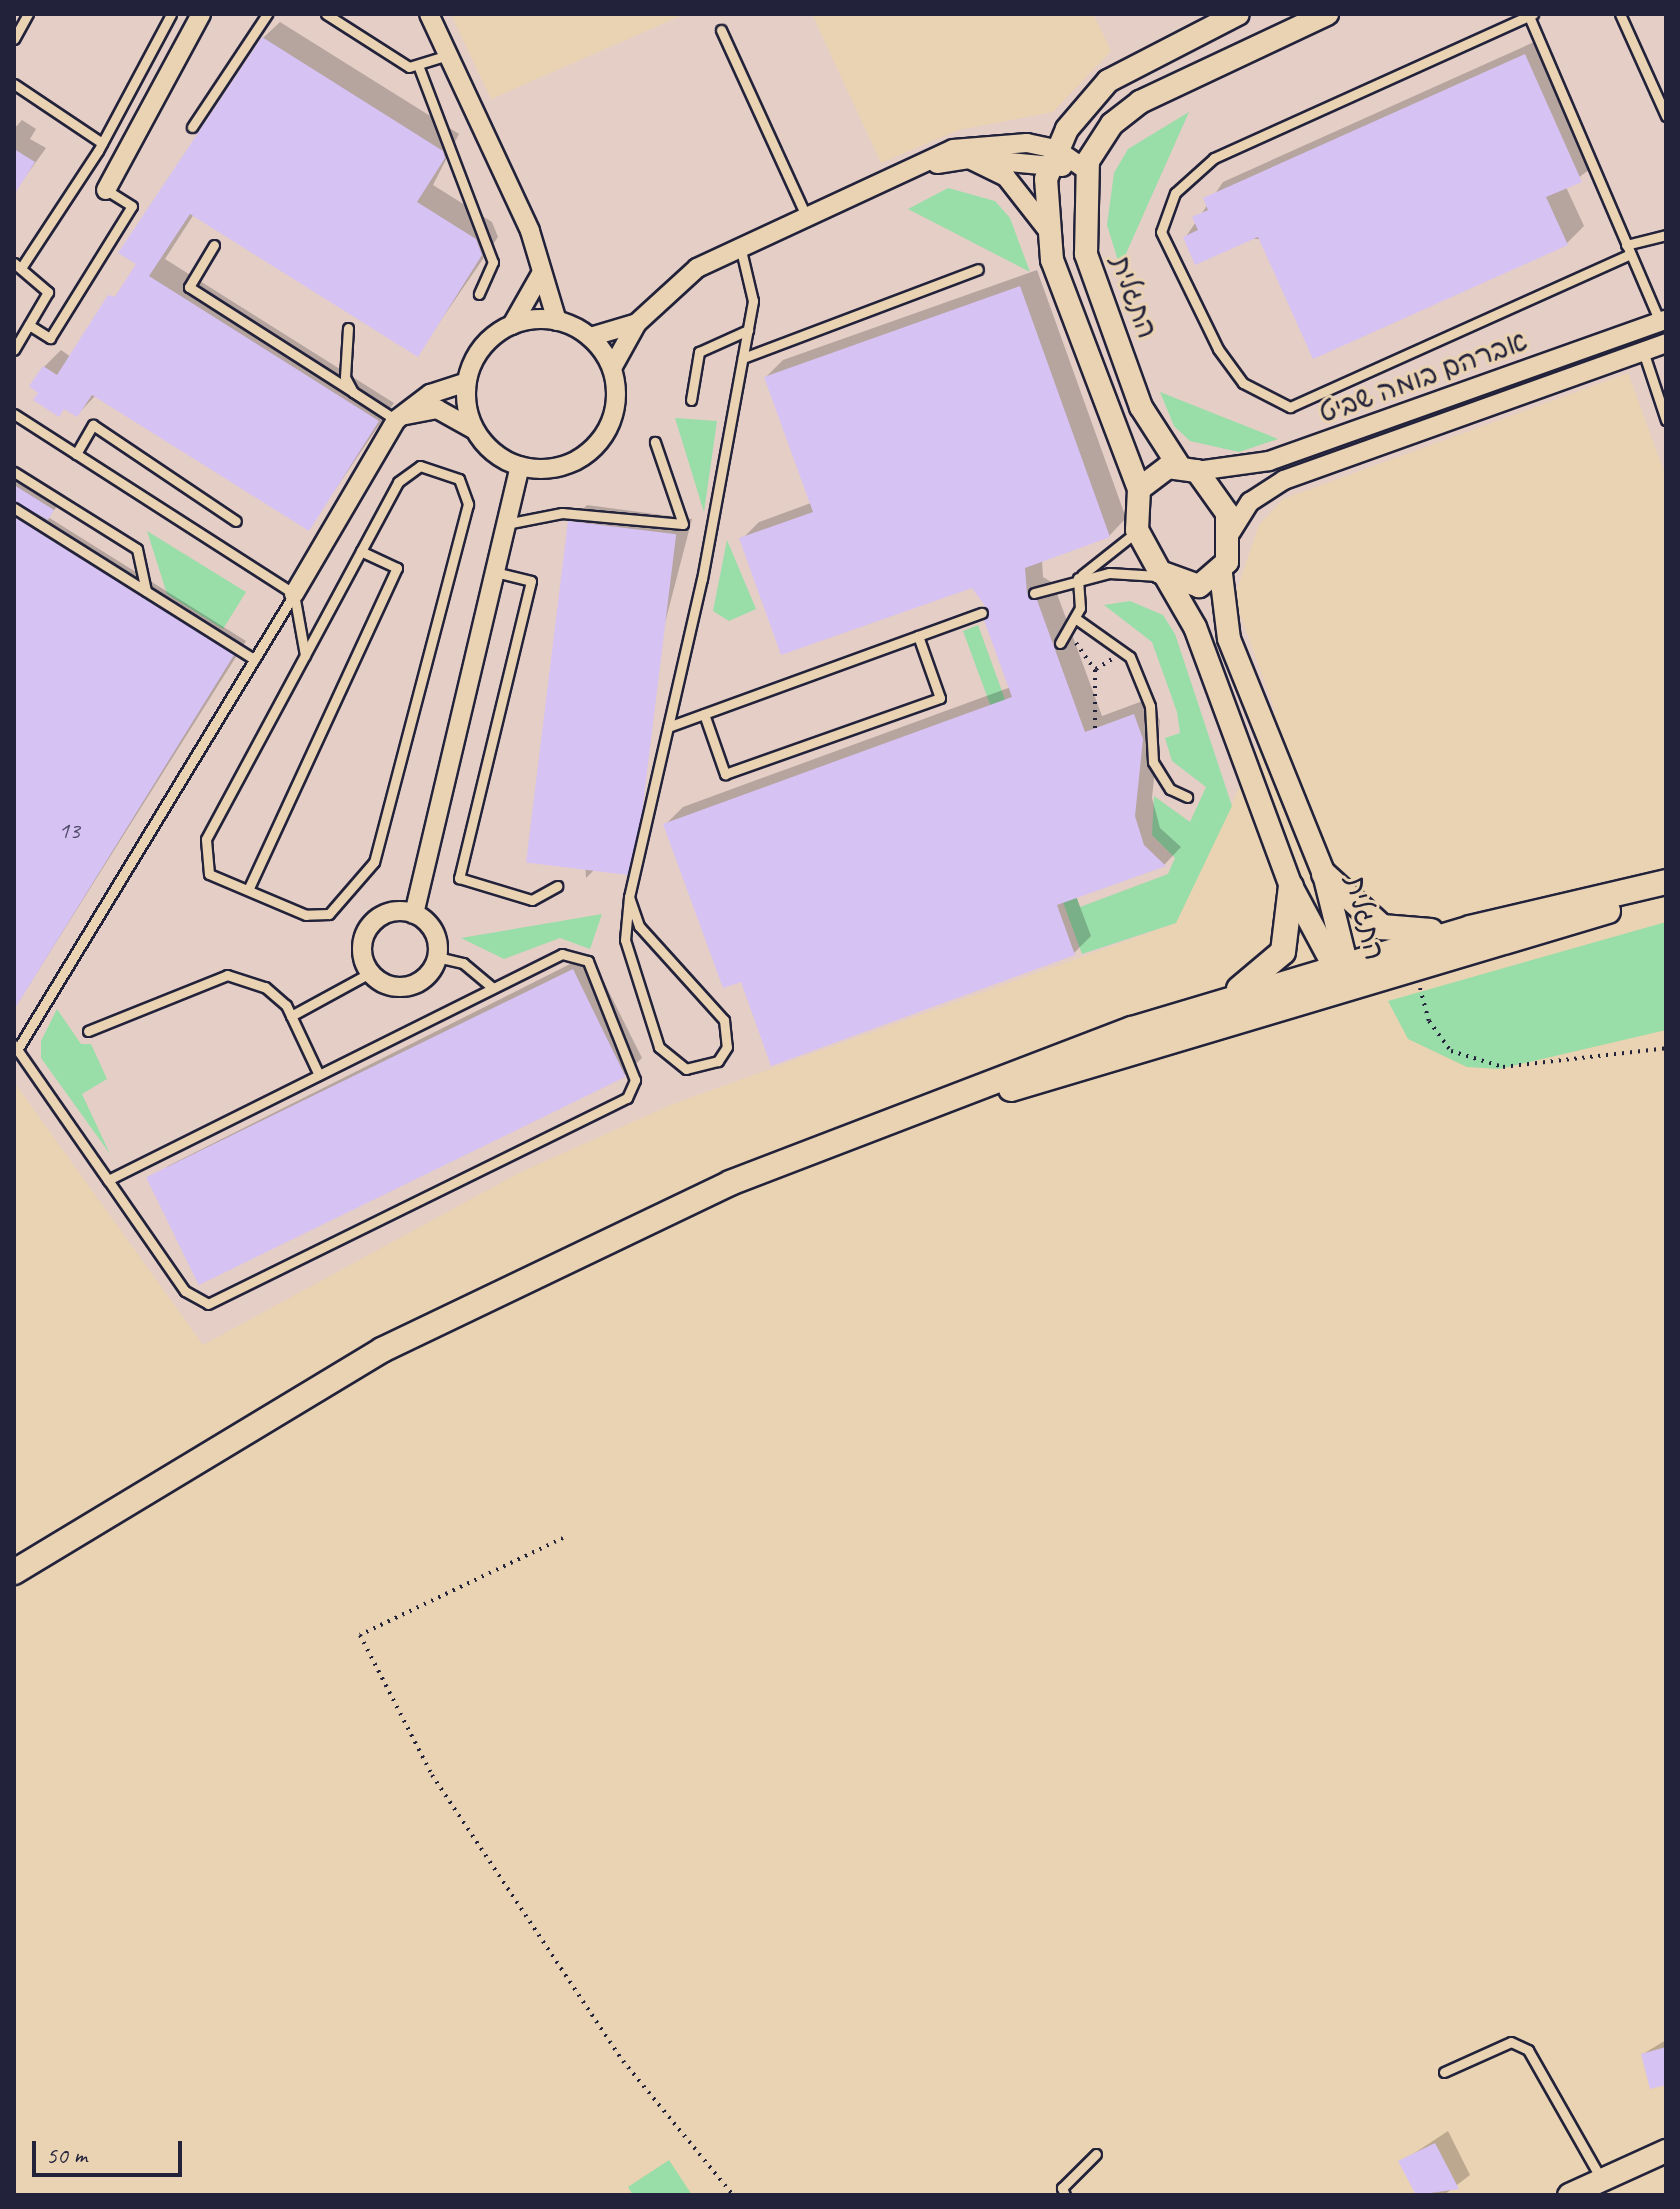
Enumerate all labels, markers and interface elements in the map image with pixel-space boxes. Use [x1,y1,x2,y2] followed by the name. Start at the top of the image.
[1104,251,1164,343] street label: התגלית
[1314,324,1532,430] street label: אברהם בומה שביט
[58,817,80,845] house number: 13
[1338,872,1392,964] street label: התגלית
[36,2125,186,2175] scale bar
[46,2140,87,2170] text: 50 m

